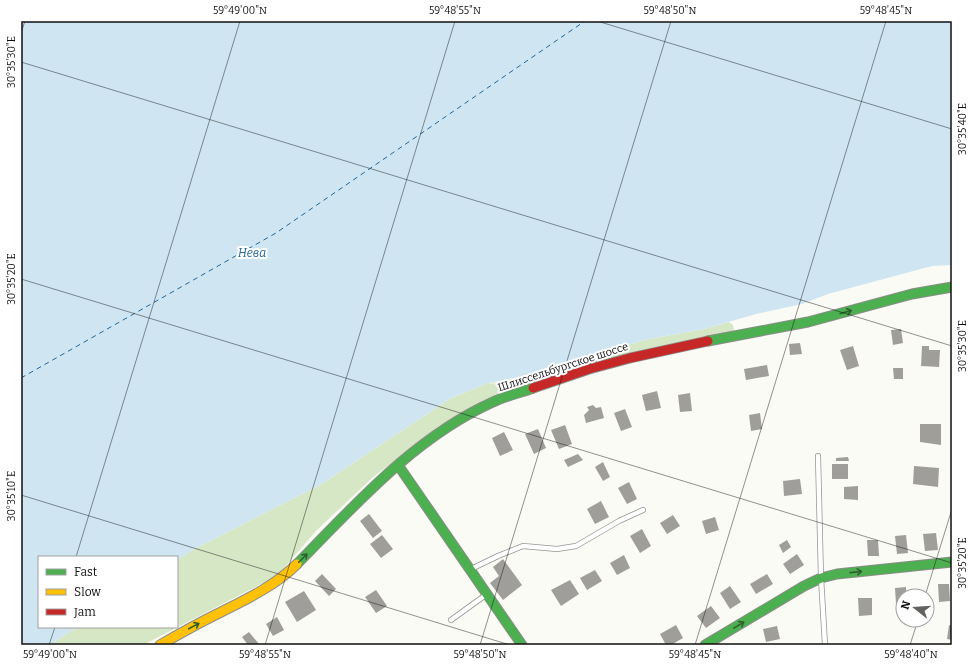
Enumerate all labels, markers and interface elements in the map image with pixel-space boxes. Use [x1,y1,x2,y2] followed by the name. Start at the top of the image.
[213,5,267,17] text: 59°49'00"N
[429,5,481,17] text: 59°48'55"N
[644,5,697,17] text: 59°48'50"N
[860,5,912,17] text: 59°48'45"N
[6,36,18,88] text: 30°35'30"E
[957,103,969,155] text: 30°35'40"E
[238,246,266,260] water label: Нева
[6,253,18,305] text: 30°35'20"E
[839,307,852,315] one-way arrow
[957,320,969,372] text: 30°35'30"E
[496,340,630,394] street label: Шлиссельбургское шоссе
[6,471,18,521] text: 30°35'10"E
[957,537,969,589] text: 30°35'20"E
[299,553,308,563] one-way arrow
[38,556,178,628] legend
[74,565,98,579] text: Fast
[849,569,862,576] one-way arrow
[74,585,101,599] text: Slow
[895,588,935,628] north arrow
[898,599,914,611] text: N
[73,605,96,619] text: Jam
[187,621,199,629] one-way arrow
[733,621,745,629] one-way arrow
[23,649,77,661] text: 59°49'00"N
[239,649,291,661] text: 59°48'55"N
[454,649,507,661] text: 59°48'50"N
[669,649,721,661] text: 59°48'45"N
[884,649,938,661] text: 59°48'40"N

